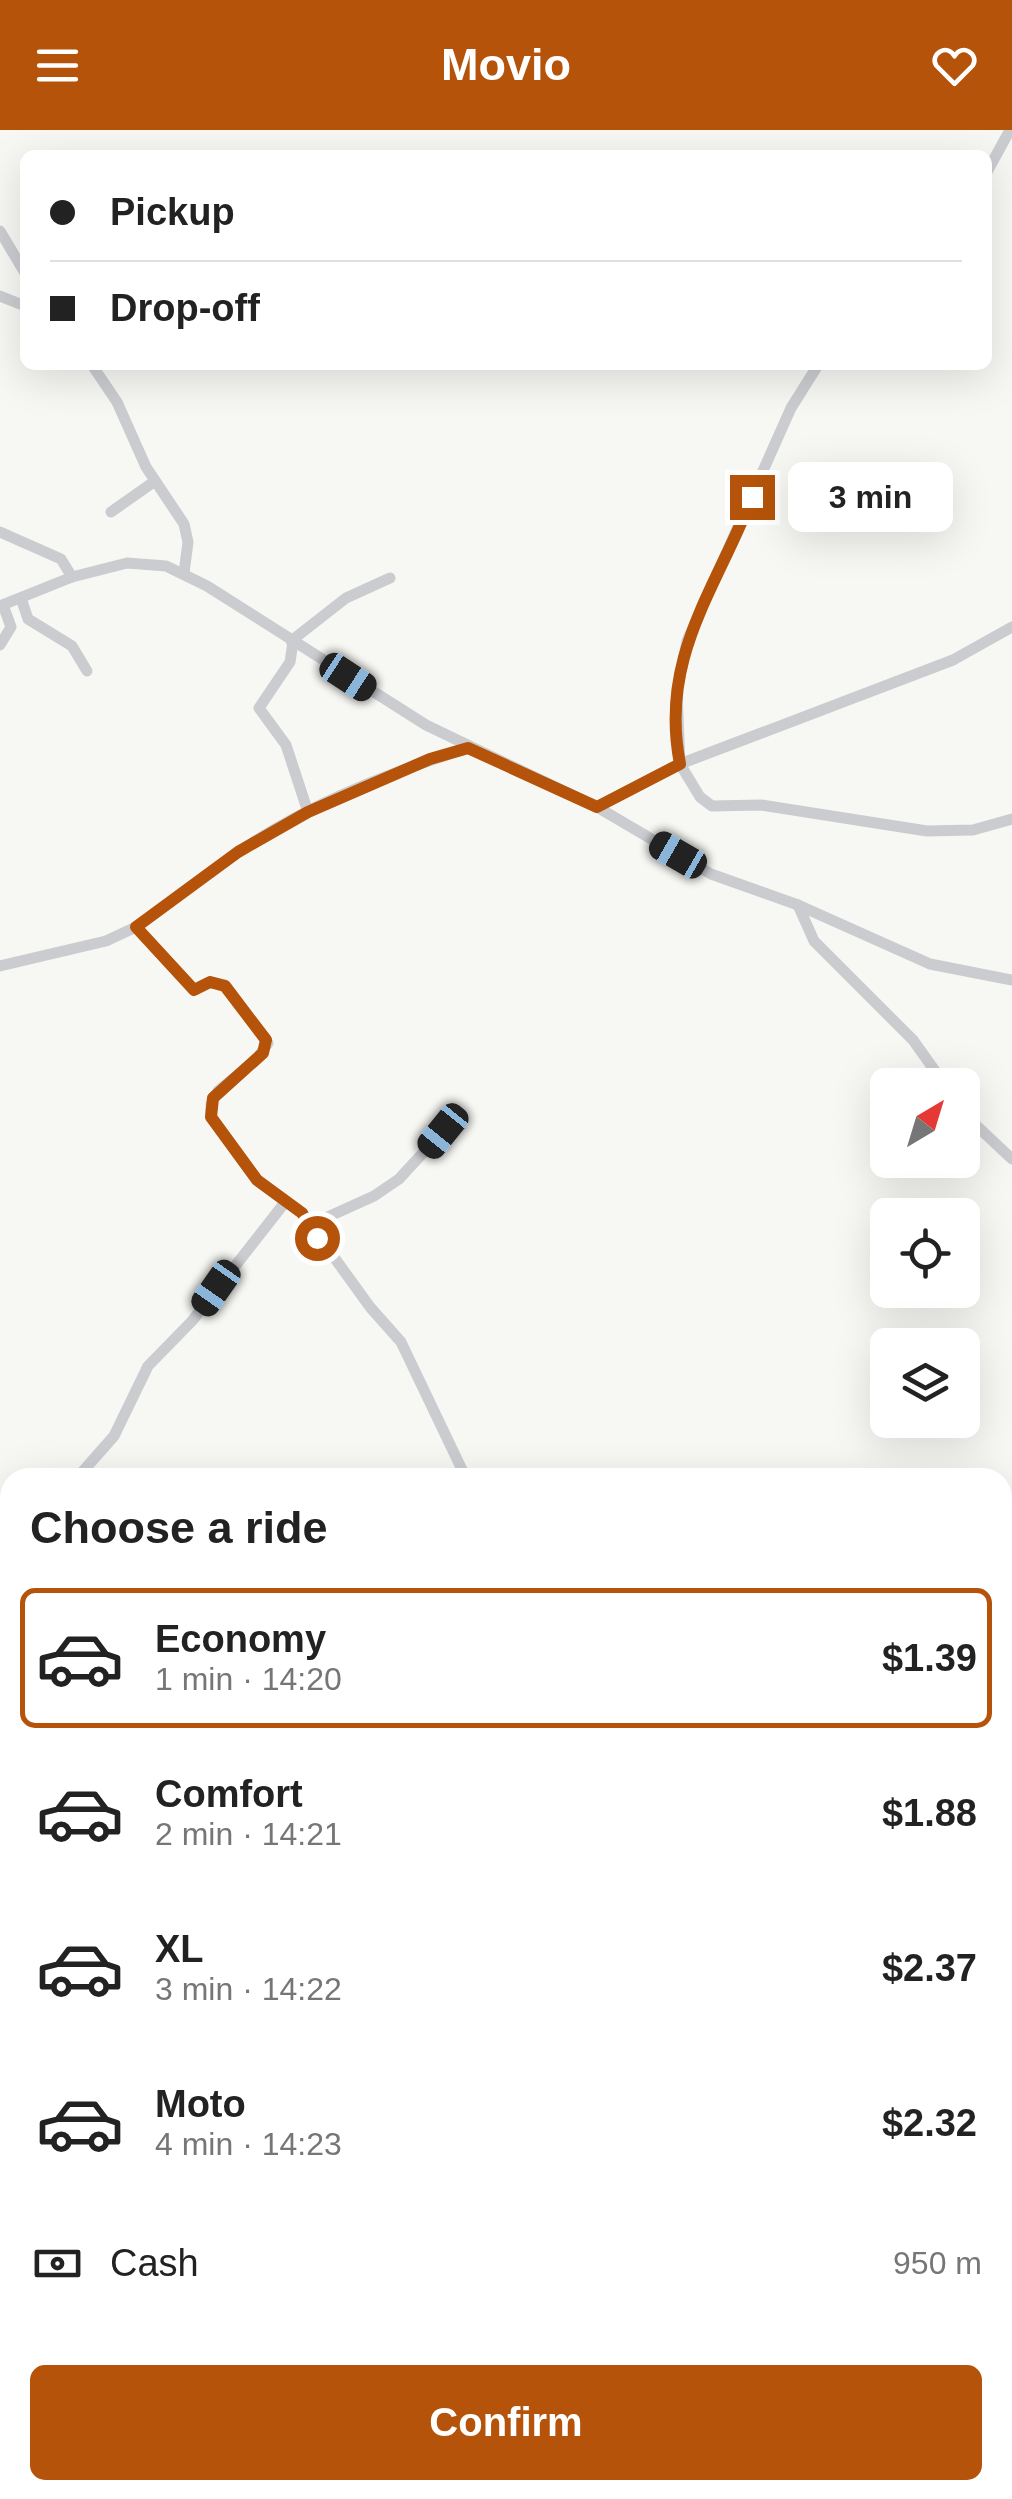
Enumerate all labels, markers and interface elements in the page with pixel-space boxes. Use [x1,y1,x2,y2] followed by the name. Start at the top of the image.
[30,38,85,93] icon: menu
[927,38,982,93] icon: heart
[441,39,571,90] text: Movio
[110,191,235,233] text: Pickup
[110,287,260,329] text: Drop-off
[787,462,952,532] callout: 3 min
[730,475,775,520] route end
[829,479,912,515] text: 3 min
[315,648,381,706] car
[645,827,711,883] car
[870,1068,980,1178] north arrow
[870,1068,980,1438] map controls
[412,1098,474,1164] car
[870,1198,980,1308] button: locate
[295,1216,340,1261] route start
[187,1255,245,1321] car
[870,1328,980,1438] button: layers
[30,1502,328,1553] text: Choose a ride
[35,1613,125,1703] icon: car
[155,1618,326,1660] text: Economy
[882,1637,977,1679] text: $1.39
[155,1661,342,1697] text: 1 min · 14:20
[35,1768,125,1858] icon: car
[155,1773,303,1815] text: Comfort
[882,1792,977,1834] text: $1.88
[155,1816,342,1852] text: 2 min · 14:21
[35,1923,125,2013] icon: car
[155,1928,204,1970] text: XL
[882,1947,977,1989] text: $2.37
[155,1971,342,2007] text: 3 min · 14:22
[35,2078,125,2168] icon: car
[155,2083,246,2125] text: Moto
[882,2102,977,2144] text: $2.32
[155,2126,342,2162] text: 4 min · 14:23
[30,2236,85,2291] icon: cash
[110,2242,199,2284] text: Cash
[893,2245,982,2281] text: 950 m
[30,2365,982,2480] button: Confirm

